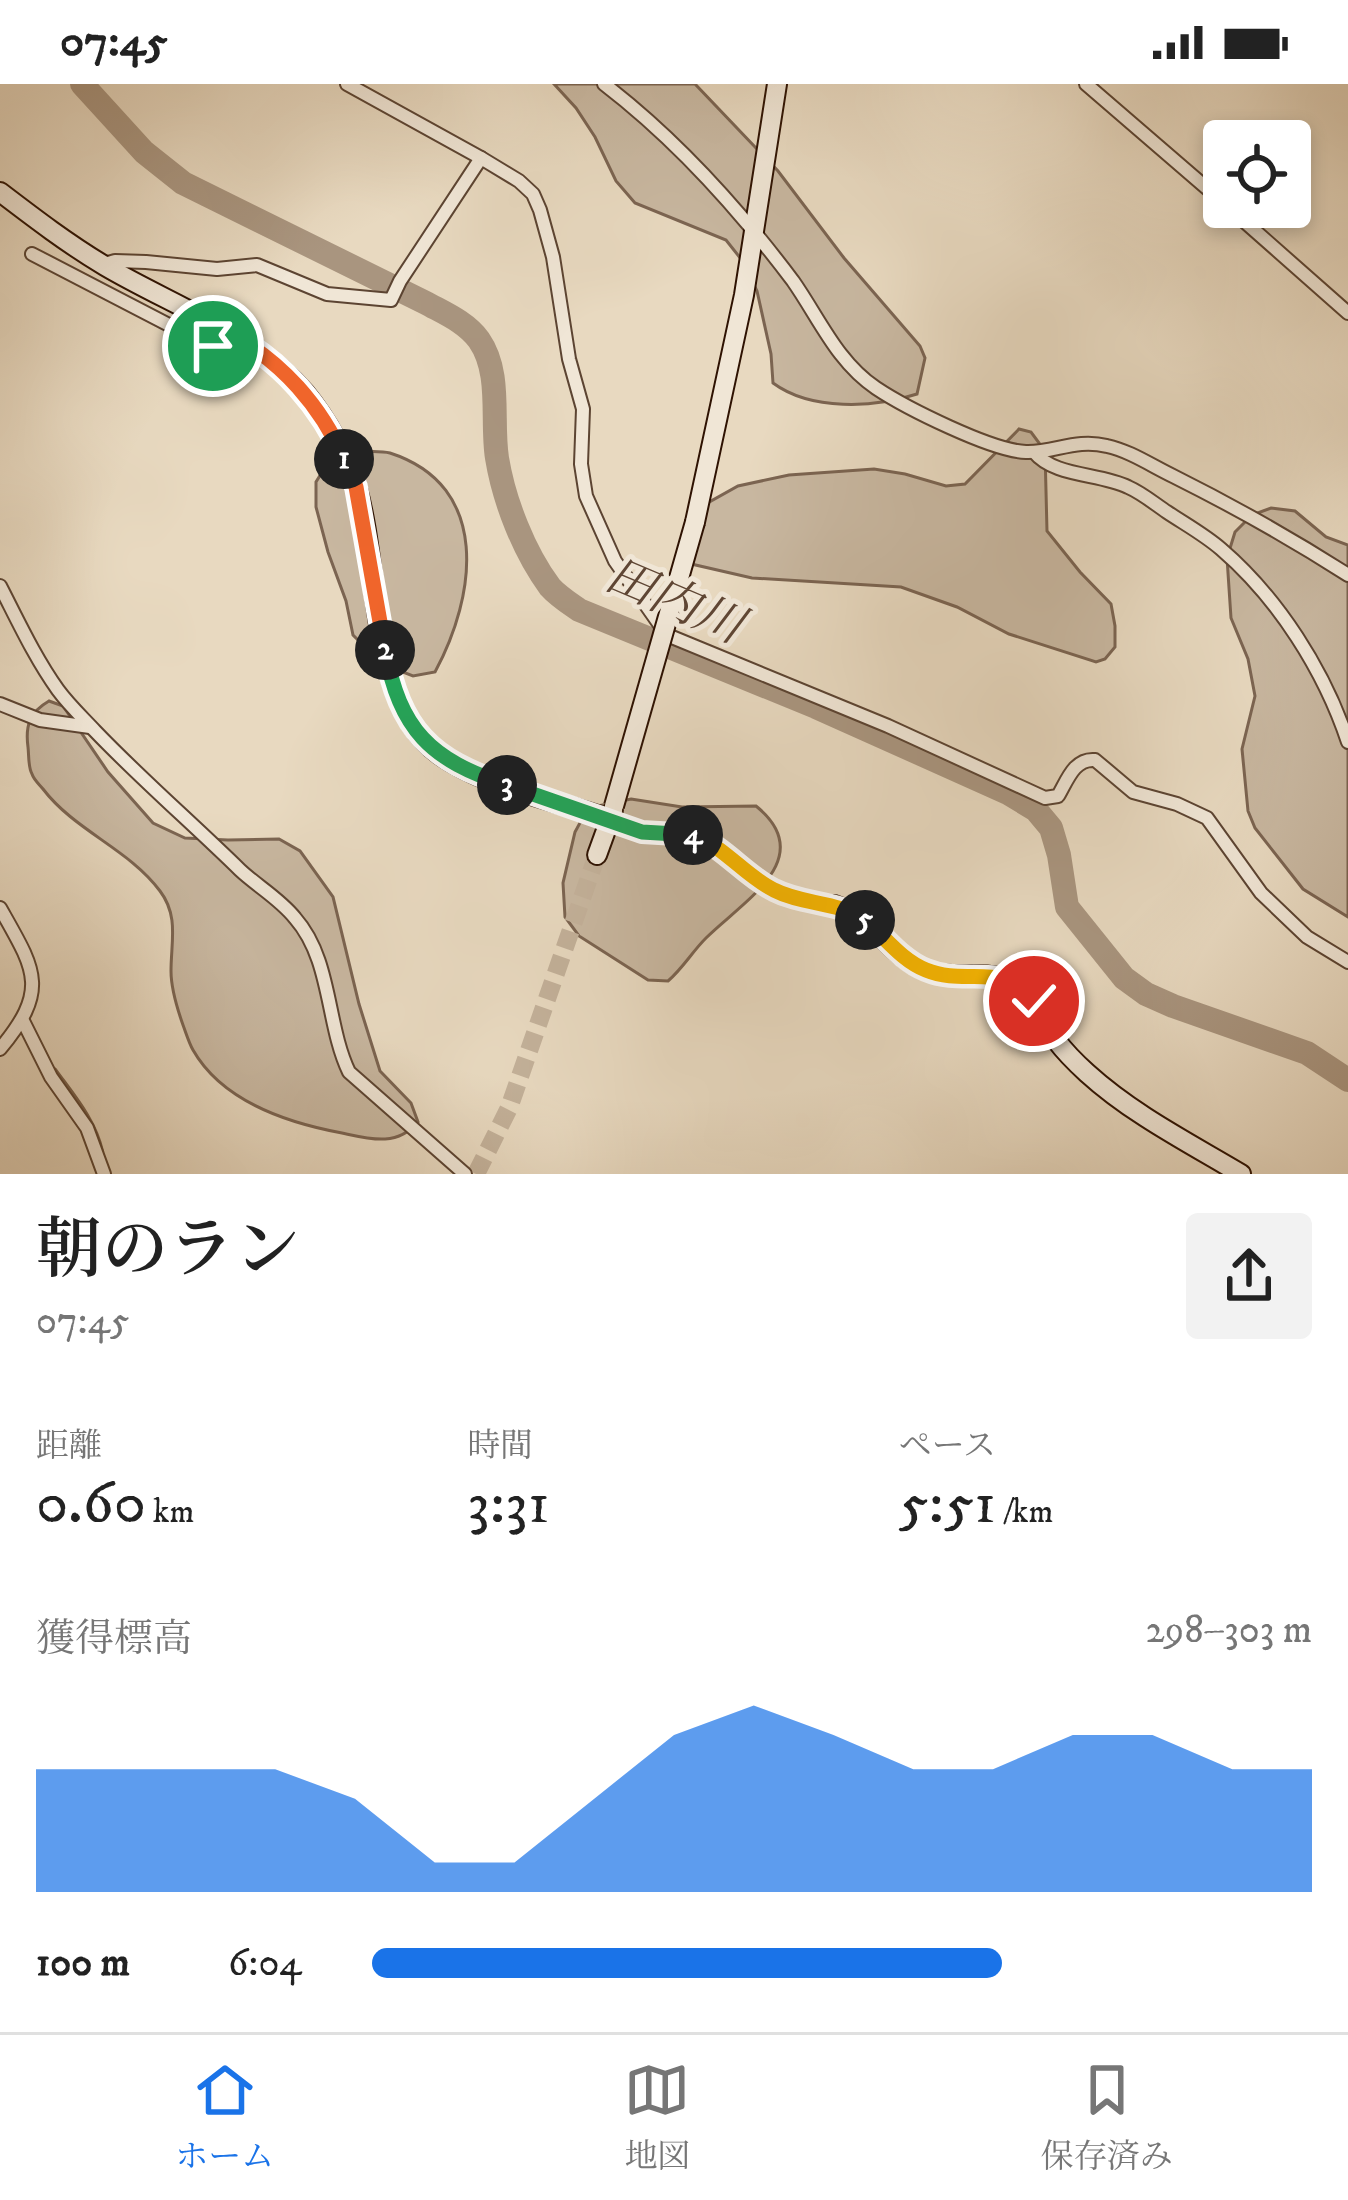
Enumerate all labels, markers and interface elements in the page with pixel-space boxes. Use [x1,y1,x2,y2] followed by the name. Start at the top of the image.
[60,14,168,70] text: 07:45
[1203,120,1311,228] map controls
[1203,120,1311,228] button: locate
[162,295,264,397] pin
[180,313,246,379] icon: arrive
[314,429,374,489] pin: 1
[338,438,350,479] text: 1
[596,546,757,660] water label: 田内川
[355,620,415,680] pin: 2
[377,629,393,670] text: 2
[477,755,537,815] pin: 3
[501,764,513,805] text: 3
[663,805,723,865] pin: 4
[684,814,703,855] text: 4
[835,890,895,950] pin: 5
[857,899,873,940] text: 5
[983,950,1085,1052] pin
[1001,968,1067,1034] icon: check
[36,1211,300,1293] text: 朝のラン
[1186,1213,1312,1339] button: share
[36,1297,129,1346] text: 07:45
[36,1426,102,1467] text: 距離
[467,1426,533,1467] text: 時間
[899,1426,996,1467] text: ペース
[36,1467,146,1542] text: 0.60
[467,1467,550,1542] text: 3:31
[899,1467,996,1542] text: 5:51
[146,1492,194,1533] text: km
[996,1492,1053,1533] text: /km
[1146,1606,1312,1655] text: 298–303 m
[36,1615,192,1664] text: 獲得標高
[36,1939,130,1988] text: 100 m
[228,1939,302,1988] text: 6:04
[175,2057,274,2178] tab: ホーム
[624,2057,690,2178] tab: 地図
[1041,2057,1173,2178] tab: 保存済み

